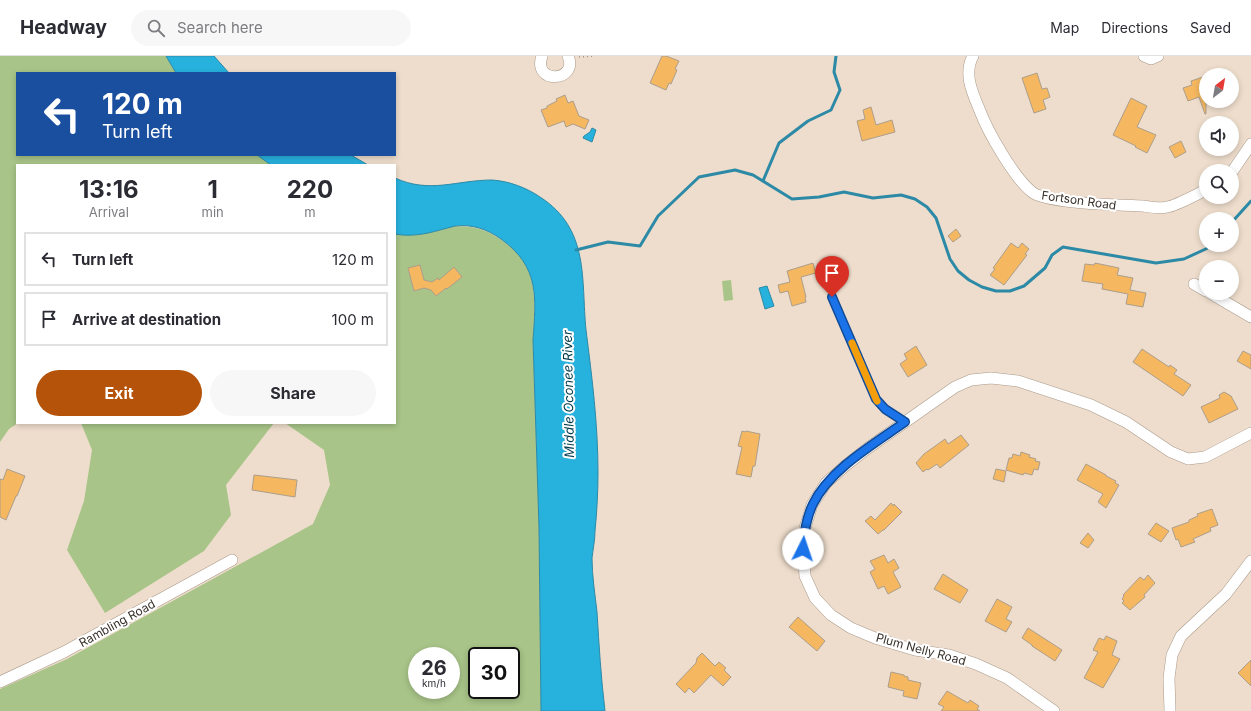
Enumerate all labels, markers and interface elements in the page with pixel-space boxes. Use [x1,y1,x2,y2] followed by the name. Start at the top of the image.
[131,10,411,46] search box
[20,16,107,39] text: Headway
[145,17,167,39] icon: search
[177,18,263,37] text: Search here
[1050,19,1079,36] text: Map
[1101,19,1168,36] text: Directions
[1190,19,1231,36] text: Saved
[1199,68,1239,108] north arrow
[1199,68,1239,300] map controls
[102,87,183,121] text: 120 m
[36,88,88,140] icon: left
[1199,116,1239,156] button: sound
[102,121,172,142] text: Turn left
[1199,164,1239,204] button: search
[79,175,139,204] text: 13:16
[208,175,218,204] text: 1
[287,175,333,204] text: 220
[1041,187,1117,213] street label: Fortson Road
[89,204,129,220] text: Arrival
[202,204,224,220] text: min
[304,204,316,220] text: m
[1199,212,1239,252] button: +
[38,248,60,270] icon: left
[72,250,133,269] text: Turn left
[332,250,374,269] text: 120 m
[815,256,849,297] pin
[1199,260,1239,300] button: −
[821,262,843,284] icon: arrive
[38,308,60,330] icon: arrive
[72,310,221,329] text: Arrive at destination
[332,310,374,329] text: 100 m
[559,329,577,458] water label: Middle Oconee River
[36,370,202,416] button: Exit
[210,370,376,416] button: Share
[782,528,824,570] position arrow
[76,596,158,650] street label: Rambling Road
[874,630,968,668] street label: Plum Nelly Road
[468,647,520,699] speed limit sign: 30
[421,656,447,680] text: 26
[422,677,446,689] text: km/h

